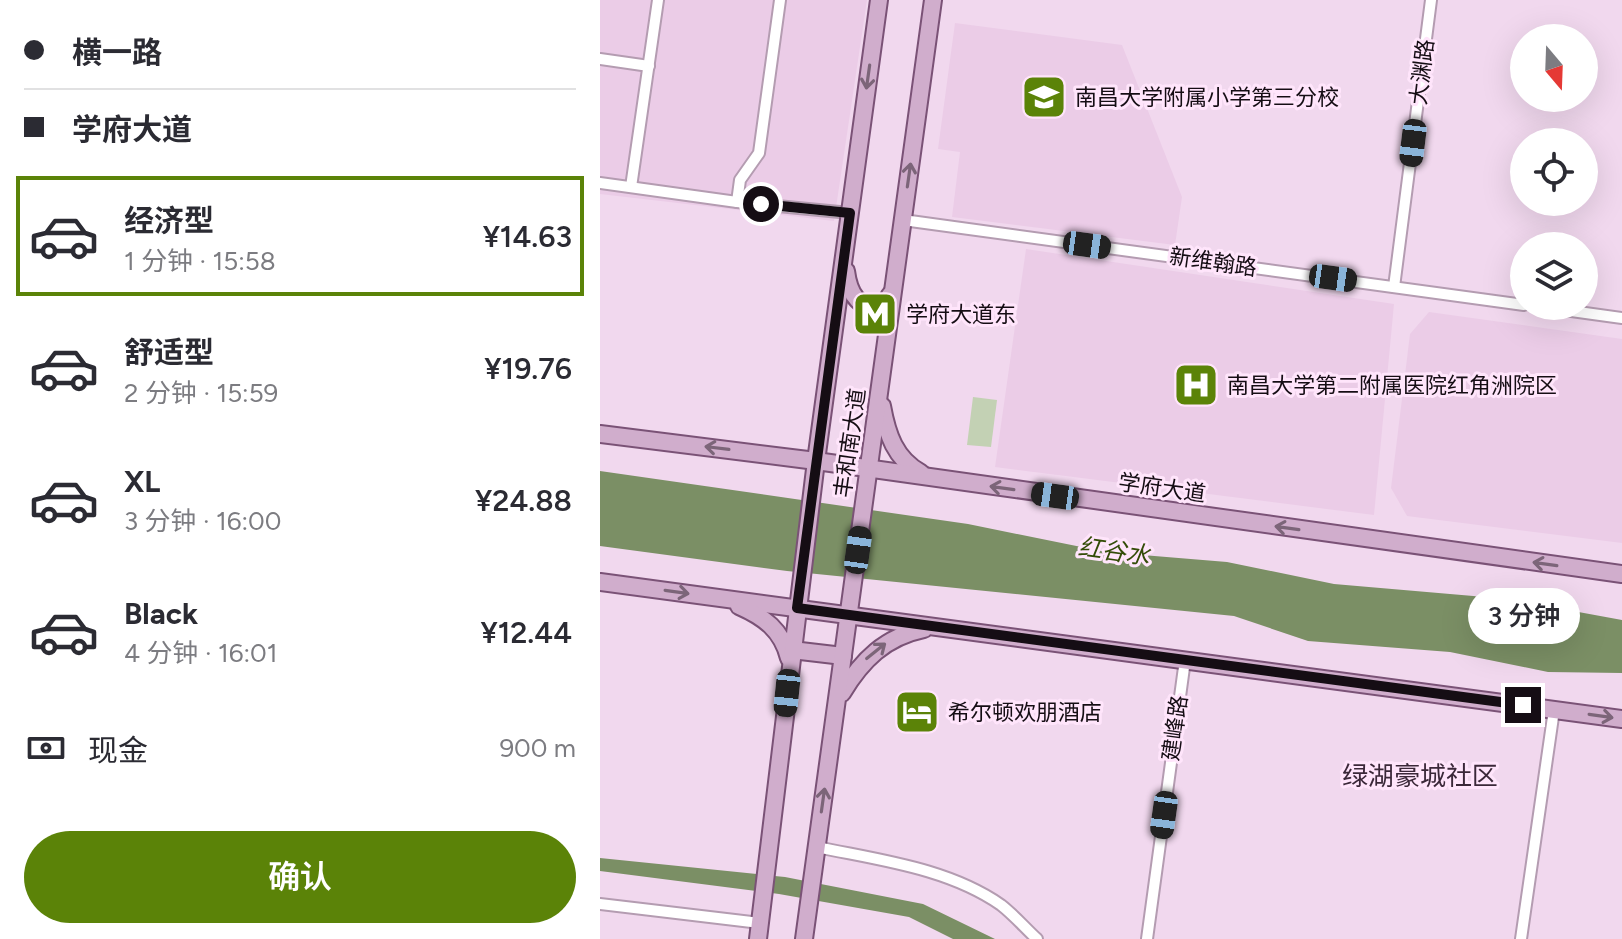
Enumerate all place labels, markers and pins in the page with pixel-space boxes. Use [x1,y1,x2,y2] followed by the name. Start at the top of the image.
[1020,73,1068,121] school or university icon: 南昌大学附属小学第三分校
[1075,84,1339,111] place label: 南昌大学附属小学第三分校
[851,290,899,338] metro station icon: 学府大道东
[906,301,1016,328] place label: 学府大道东
[1172,361,1220,409] hospital icon: 南昌大学第二附属医院红角洲院区
[1227,372,1557,399] place label: 南昌大学第二附属医院红角洲院区
[893,688,941,736] hotel icon: 希尔顿欢朋酒店
[948,699,1102,726] place label: 希尔顿欢朋酒店

